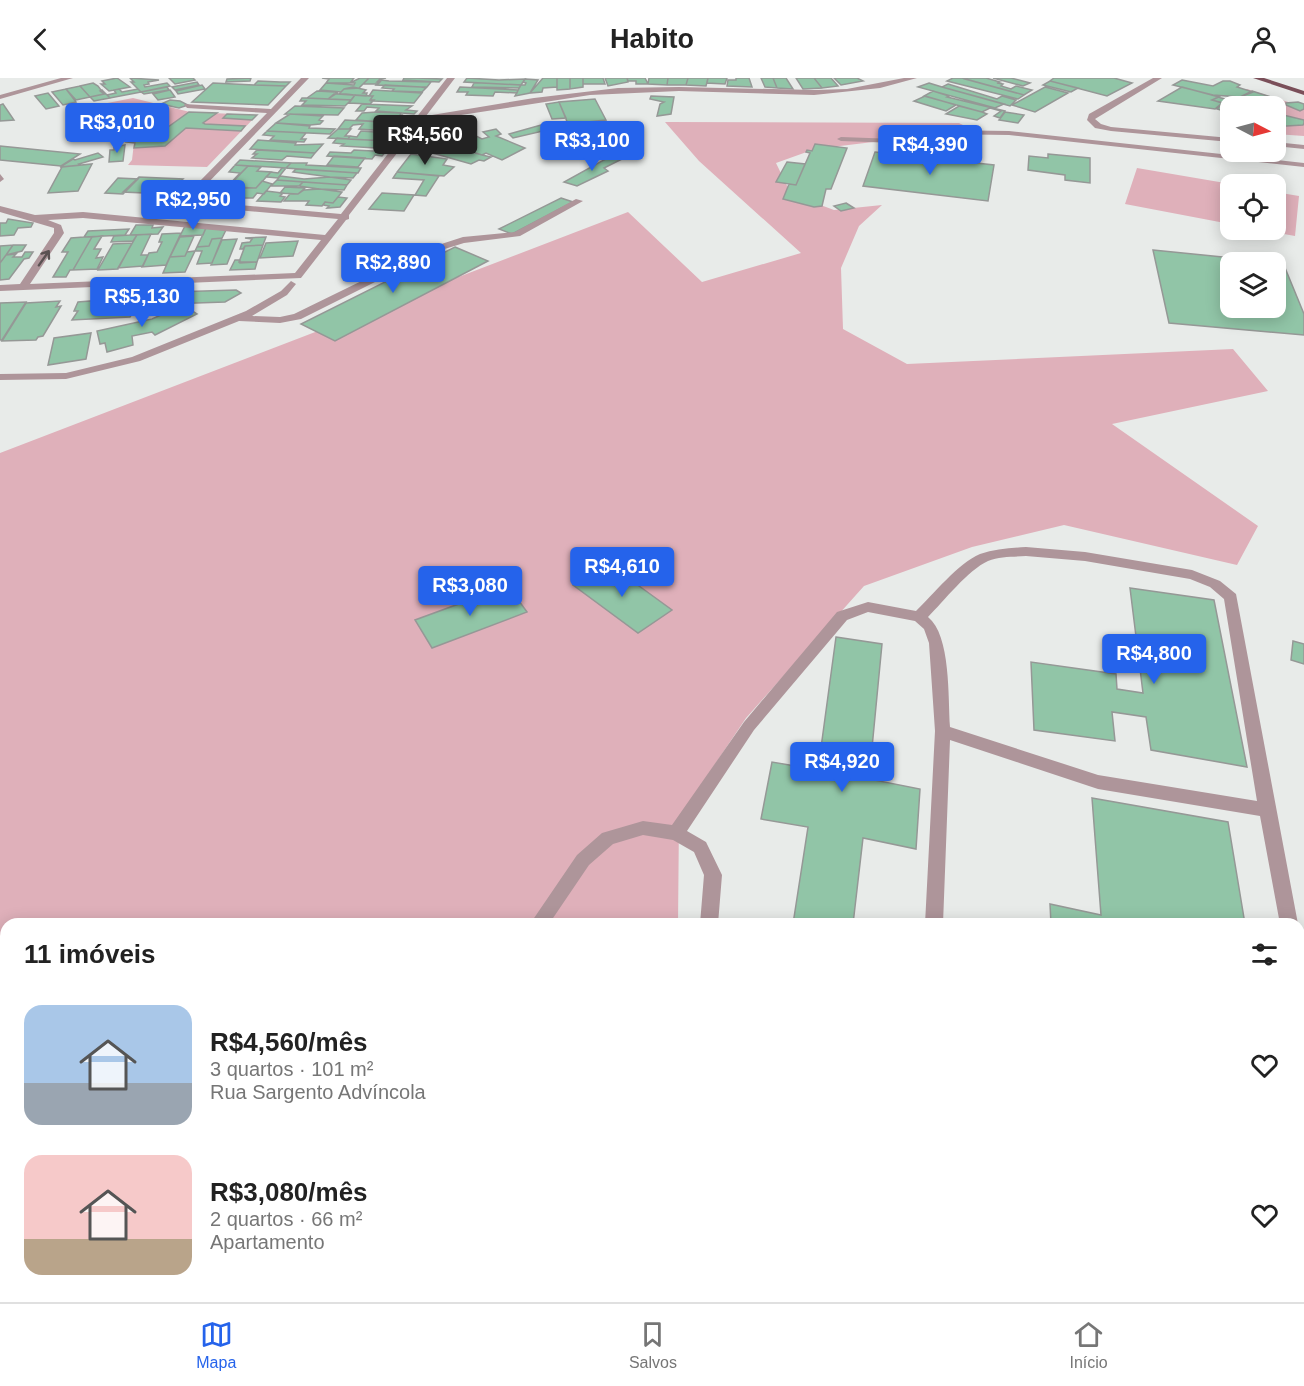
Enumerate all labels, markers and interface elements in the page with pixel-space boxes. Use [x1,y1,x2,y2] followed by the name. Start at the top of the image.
[24,23,57,56] icon: back
[1247,23,1280,56] icon: person
[610,24,694,54] text: Habito
[1220,96,1286,162] north arrow
[1220,96,1286,318] map controls
[62,103,172,154] pin: R$3,010
[79,111,155,133] text: R$3,010
[370,115,480,166] pin: R$4,560
[537,121,647,172] pin: R$3,100
[387,123,463,145] text: R$4,560
[875,125,985,176] pin: R$4,390
[554,129,630,151] text: R$3,100
[892,133,968,155] text: R$4,390
[1220,174,1286,240] button: locate
[138,180,248,231] pin: R$2,950
[155,188,231,210] text: R$2,950
[338,243,448,294] pin: R$2,890
[38,250,50,267] one-way arrow
[355,251,431,273] text: R$2,890
[1220,252,1286,318] button: layers
[87,277,197,328] pin: R$5,130
[104,285,180,307] text: R$5,130
[567,547,677,598] pin: R$4,610
[584,555,660,577] text: R$4,610
[415,566,525,617] pin: R$3,080
[432,574,508,596] text: R$3,080
[1099,634,1209,685] pin: R$4,800
[1116,642,1192,664] text: R$4,800
[787,742,897,793] pin: R$4,920
[804,750,880,772] text: R$4,920
[1248,938,1281,971] icon: filters
[24,939,156,969] text: 11 imóveis
[210,1027,368,1057] text: R$4,560/mês
[72,1029,144,1101] icon: home
[1248,1049,1281,1082] icon: heart
[210,1058,373,1080] text: 3 quartos · 101 m²
[210,1081,426,1103] text: Rua Sargento Advíncola
[210,1177,368,1207] text: R$3,080/mês
[72,1179,144,1251] icon: home
[1248,1199,1281,1232] icon: heart
[210,1208,362,1230] text: 2 quartos · 66 m²
[210,1231,325,1253] text: Apartamento
[196,1318,236,1372] tab: Mapa
[629,1318,677,1372] tab: Salvos
[1069,1318,1108,1372] tab: Início

